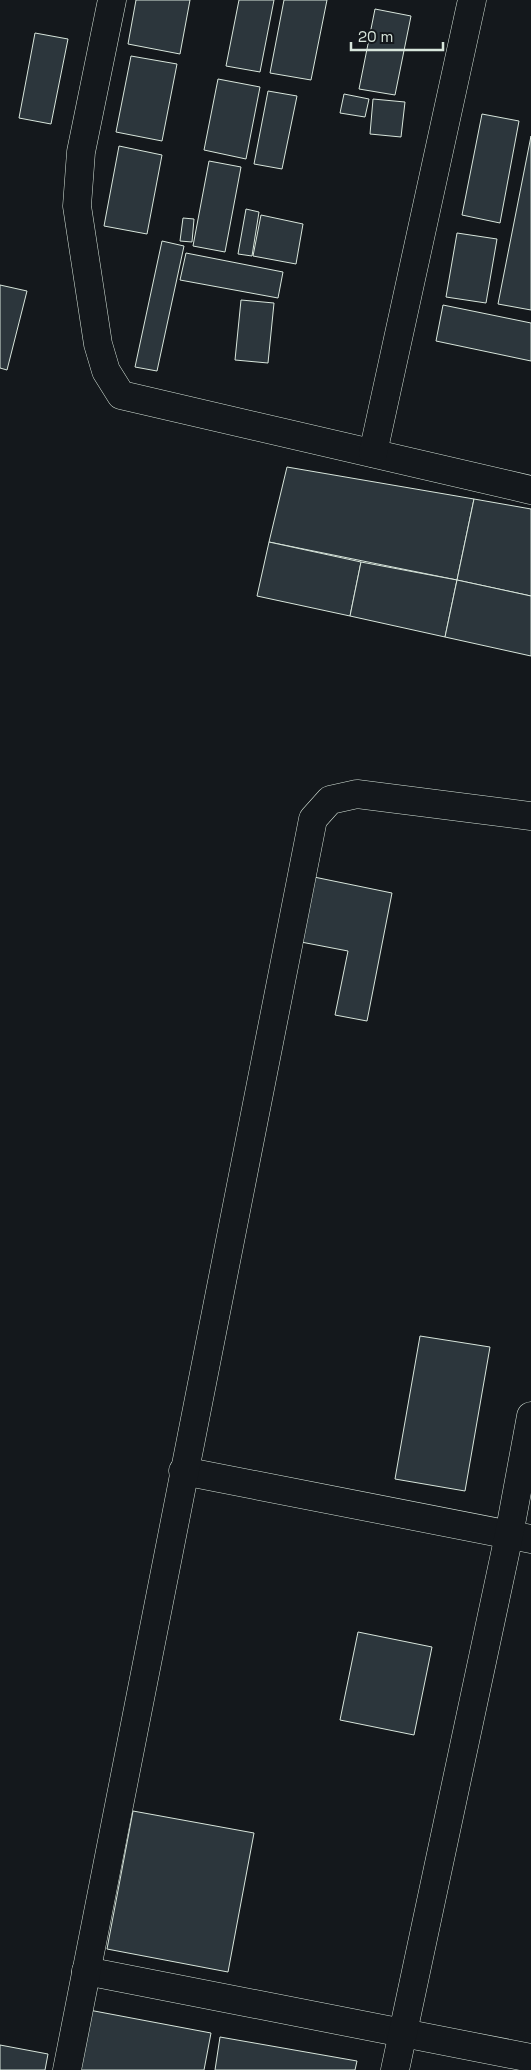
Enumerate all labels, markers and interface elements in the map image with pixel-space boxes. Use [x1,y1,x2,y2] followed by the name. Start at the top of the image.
[351,20,444,52] scale bar
[358,27,393,46] text: 20 m

